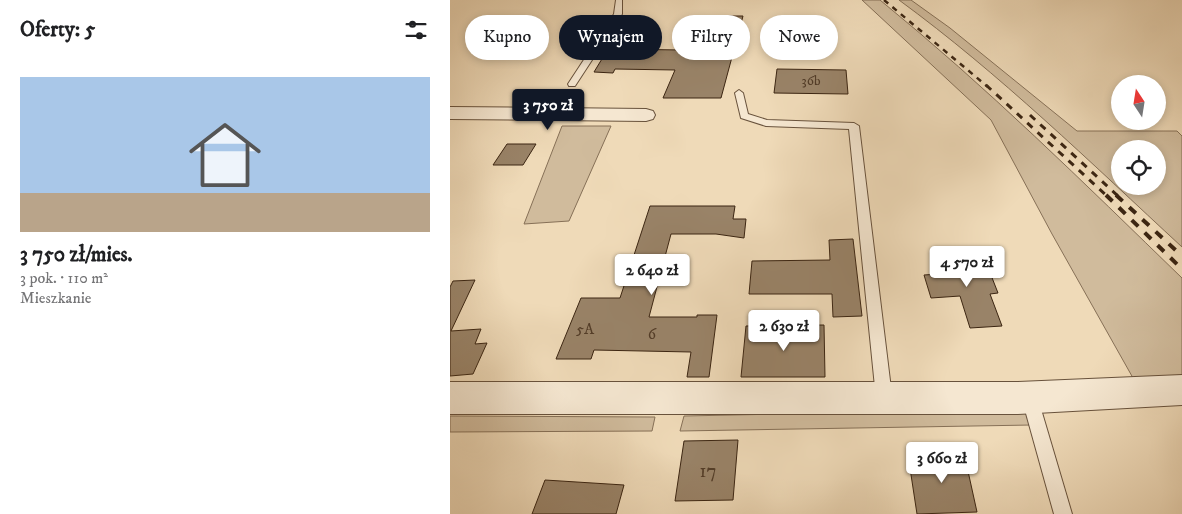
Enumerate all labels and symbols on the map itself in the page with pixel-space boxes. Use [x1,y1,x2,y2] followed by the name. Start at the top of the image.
[801,72,821,90] house number: 36b
[1111,75,1166,130] north arrow
[496,88,600,131] pin: 3 750 zł
[915,246,1019,288] pin: 4 570 zł
[600,254,704,296] pin: 2 640 zł
[732,310,836,352] pin: 2 630 zł
[576,319,595,339] house number: 5A
[648,324,657,344] house number: 6
[890,442,994,484] pin: 3 660 zł
[700,460,717,483] house number: 17

